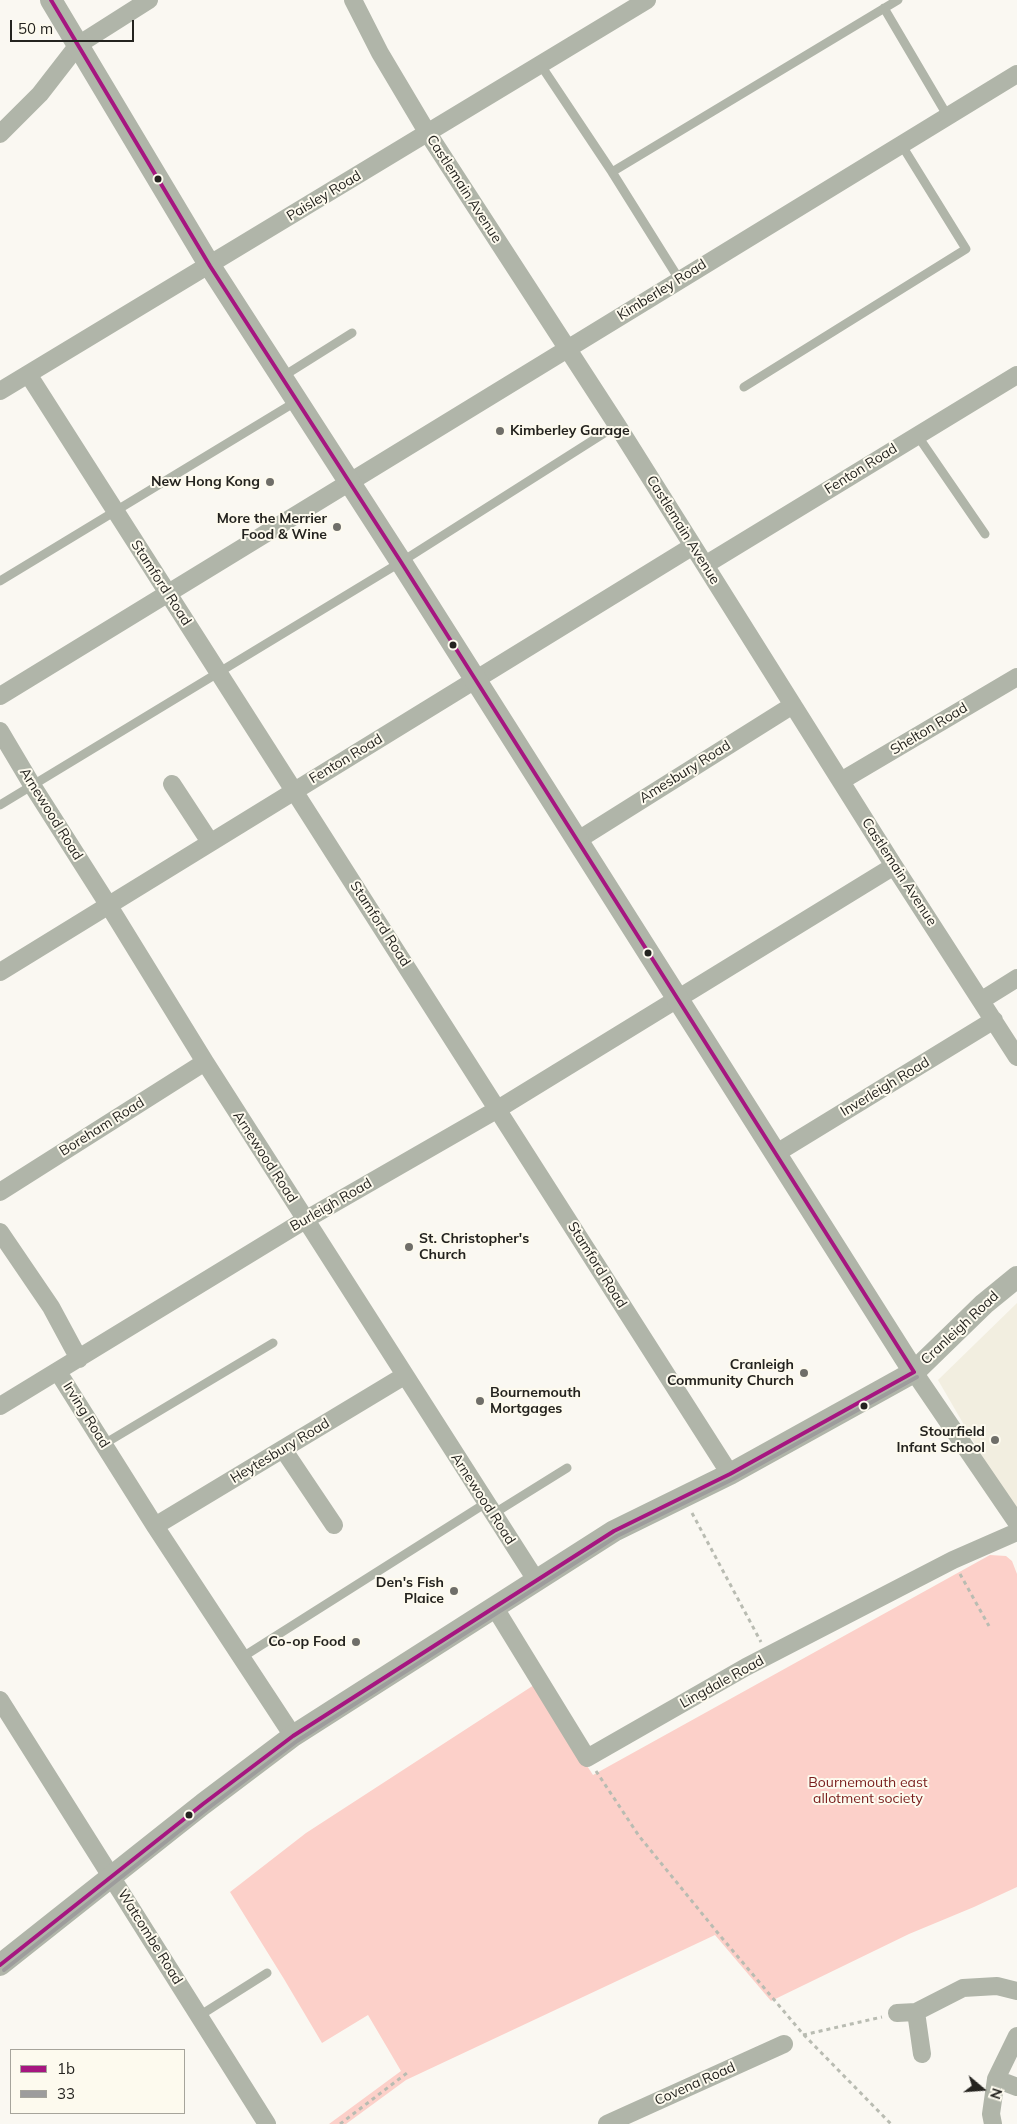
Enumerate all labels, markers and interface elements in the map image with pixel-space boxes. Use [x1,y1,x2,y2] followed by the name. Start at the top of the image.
[12,10,136,42] scale bar
[18,19,53,38] text: 50 m
[423,132,505,246] street label: Castlemain Avenue
[284,167,364,225] street label: Paisley Road
[153,174,163,184] unlabelled marker
[614,256,710,324] street label: Kimberley Road
[510,423,630,439] place label: Kimberley Garage
[494,425,506,437] marker: Kimberley Garage
[822,440,900,498] street label: Fenton Road
[643,472,723,588] street label: Castlemain Avenue
[151,474,260,490] place label: New Hong Kong
[264,476,276,488] marker: New Hong Kong
[217,511,327,544] place label: More the Merrier Food & Wine
[331,521,343,533] marker: More the Merrier Food & Wine
[127,537,195,629] street label: Stamford Road
[448,640,458,650] unlabelled marker
[887,699,971,759] street label: Shelton Road
[306,731,386,787] street label: Fenton Road
[636,737,734,807] street label: Amesbury Road
[16,765,86,863] street label: Arnewood Road
[858,815,940,929] street label: Castlemain Avenue
[346,878,414,970] street label: Stamford Road
[643,948,653,958] unlabelled marker
[838,1054,932,1120] street label: Inverleigh Road
[56,1094,148,1160] street label: Boreham Road
[229,1108,301,1206] street label: Arnewood Road
[287,1175,375,1235] street label: Burleigh Road
[564,1219,630,1311] street label: Stamford Road
[419,1231,529,1264] place label: St. Christopher's Church
[403,1241,415,1253] marker: St. Christopher's Church
[918,1288,1002,1368] street label: Cranleigh Road
[667,1357,794,1390] place label: Cranleigh Community Church
[798,1367,810,1379] marker: Cranleigh Community Church
[59,1379,113,1451] street label: Irving Road
[490,1385,581,1418] place label: Bournemouth Mortgages
[474,1395,486,1407] marker: Bournemouth Mortgages
[859,1401,869,1411] unlabelled marker
[227,1415,333,1487] street label: Heytesbury Road
[896,1424,985,1456] place label: Stourfield Infant School
[989,1434,1001,1446] marker: Stourfield Infant School
[447,1450,519,1548] street label: Arnewood Road
[376,1575,444,1608] place label: Den's Fish Plaice
[448,1585,460,1597] marker: Den's Fish Plaice
[268,1634,346,1650] place label: Co-op Food
[350,1636,362,1648] marker: Co-op Food
[677,1652,767,1712] street label: Lingdale Road
[808,1775,928,1808] park label: Bournemouth east allotment society
[184,1810,194,1820] unlabelled marker
[114,1886,186,1988] street label: Watcombe Road
[10,2049,185,2114] legend
[57,2059,75,2078] text: 1b
[652,2059,738,2109] street label: Covena Road
[957,2064,1007,2114] north arrow
[57,2084,75,2103] text: 33
[986,2086,1006,2101] text: N

